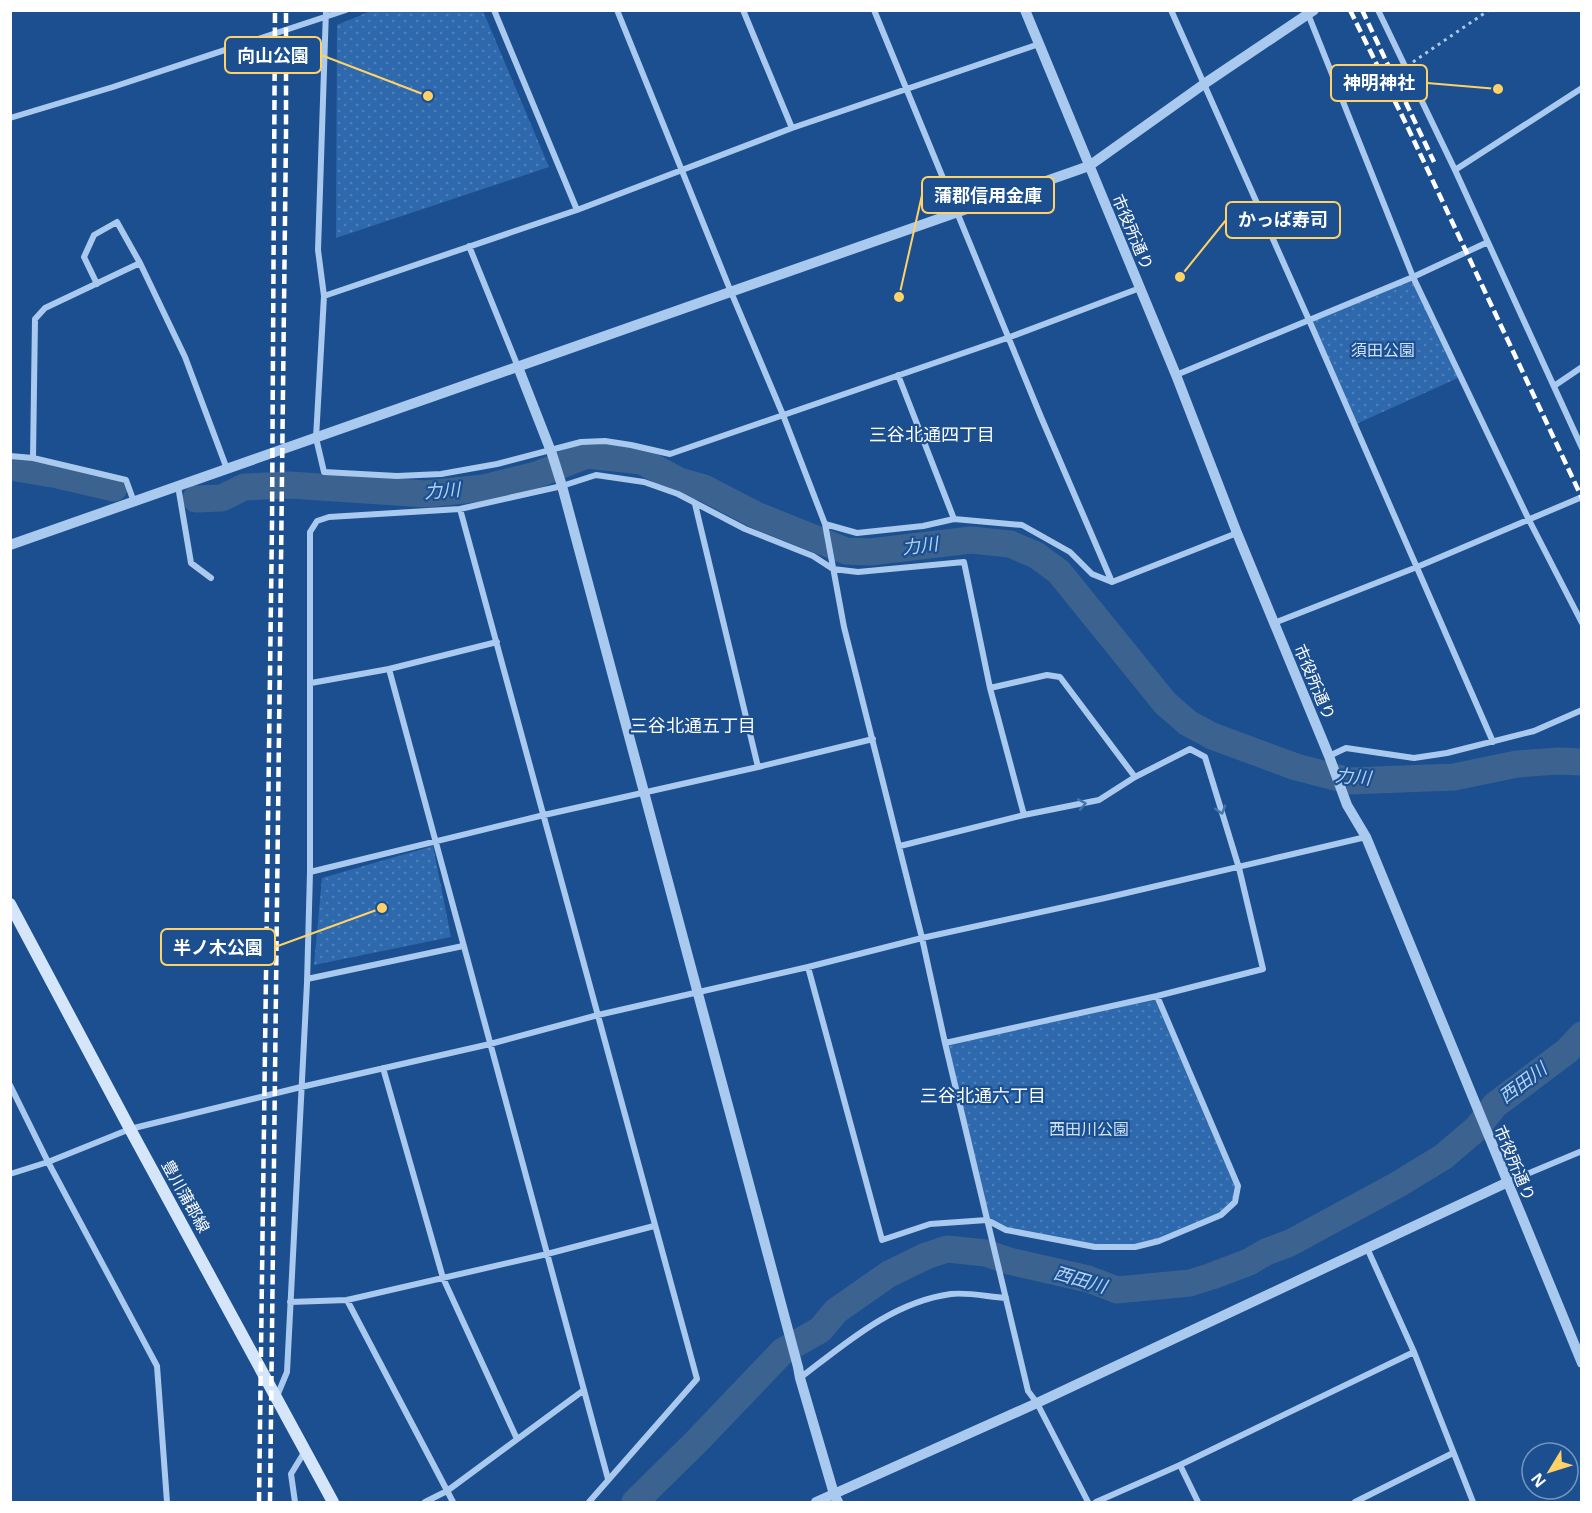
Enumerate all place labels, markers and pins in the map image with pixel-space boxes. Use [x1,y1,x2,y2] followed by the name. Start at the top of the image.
[225,37,321,73] callout: 向山公園
[1331,65,1427,101] callout: 神明神社
[922,177,1054,213] callout: 蒲郡信用金庫
[1226,202,1340,238] callout: かっぱ寿司
[161,929,275,965] callout: 半ノ木公園

